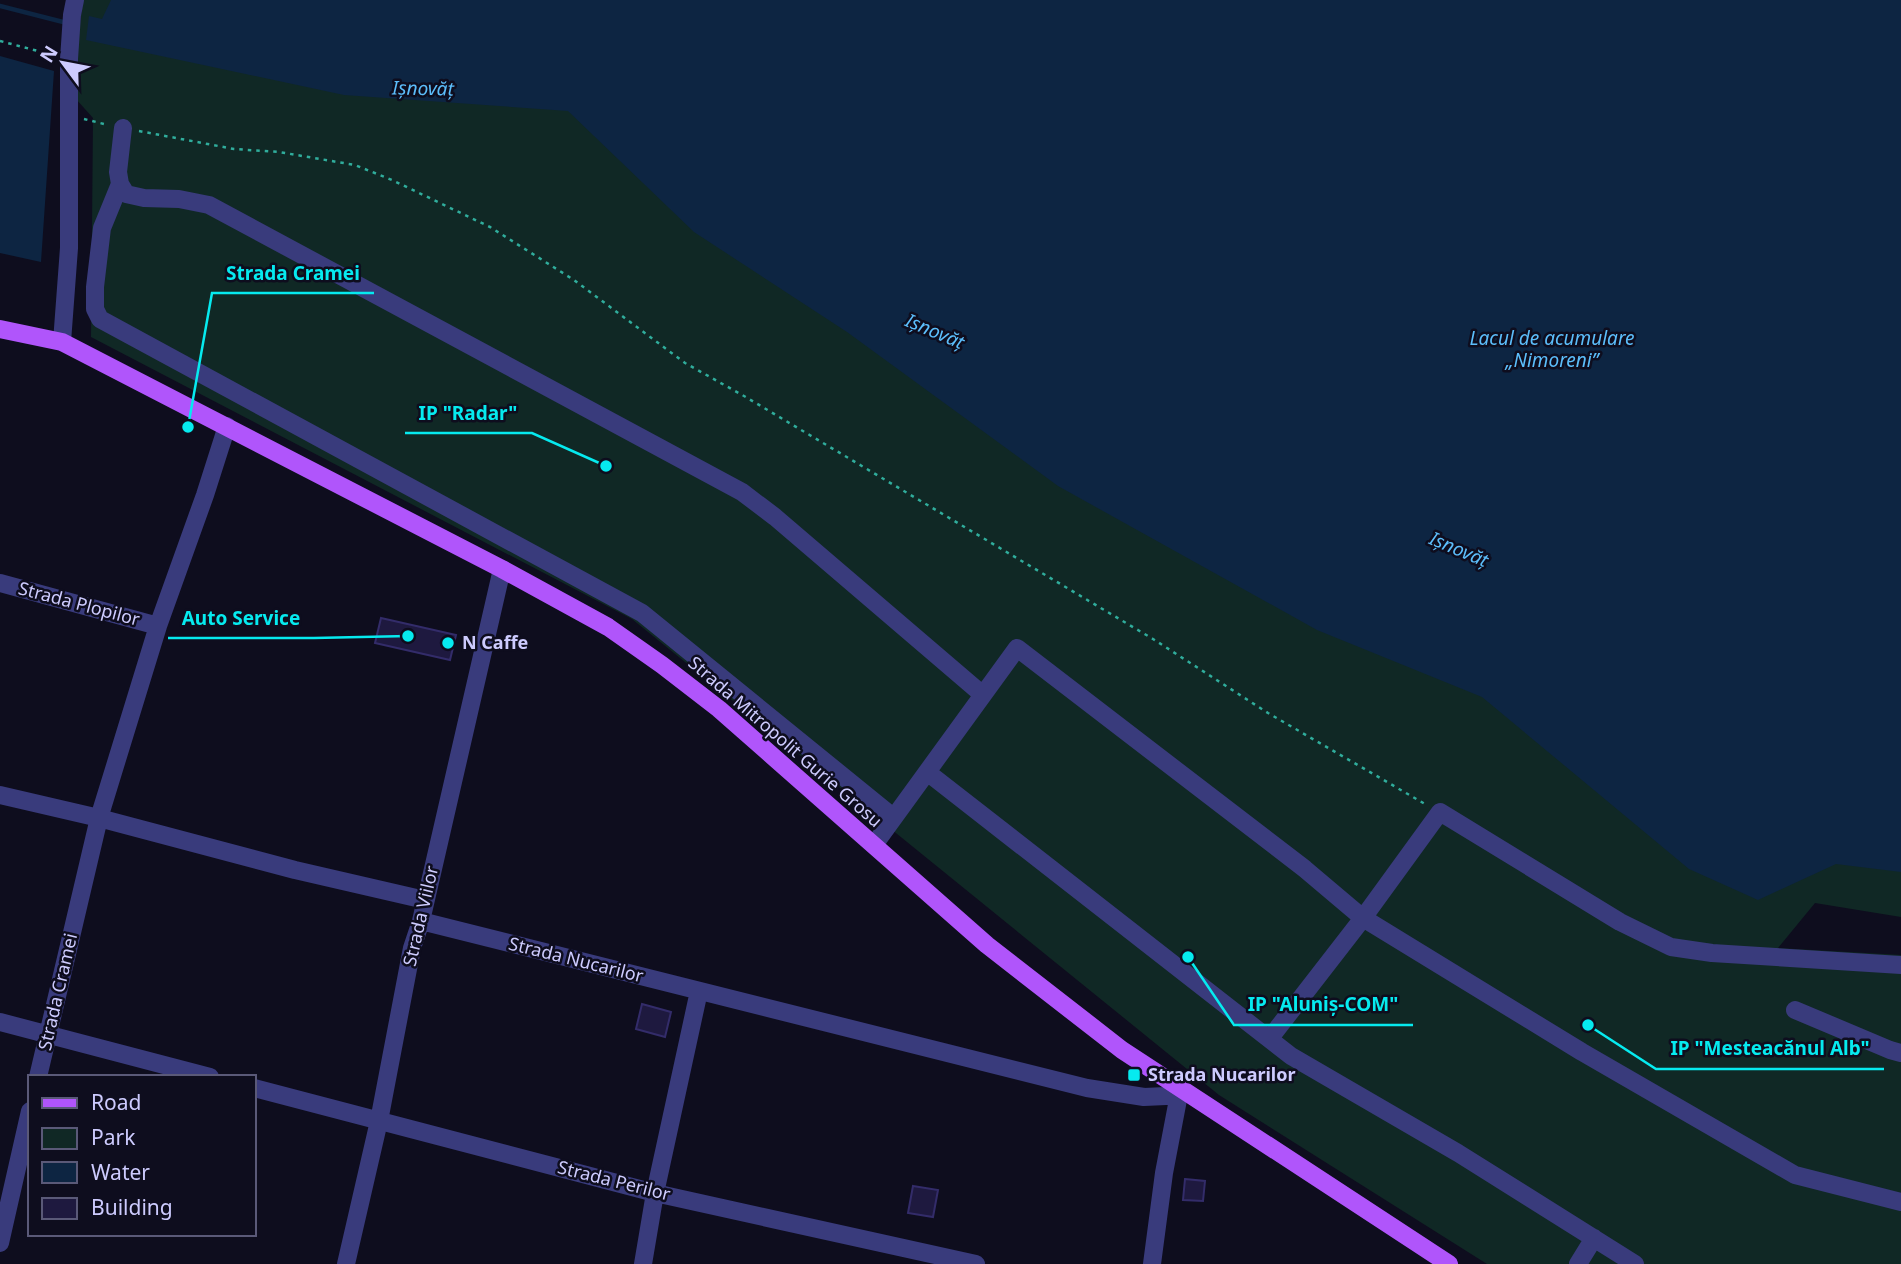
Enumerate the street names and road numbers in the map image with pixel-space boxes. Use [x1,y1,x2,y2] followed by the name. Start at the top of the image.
[16,575,143,631] street label: Strada Plopilor
[684,650,888,832] street label: Strada Mitropolit Gurie Grosu
[397,863,443,968] street label: Strada Viilor
[32,931,82,1053] street label: Strada Cramei
[506,931,647,987] street label: Strada Nucarilor
[555,1154,674,1206] street label: Strada Perilor

